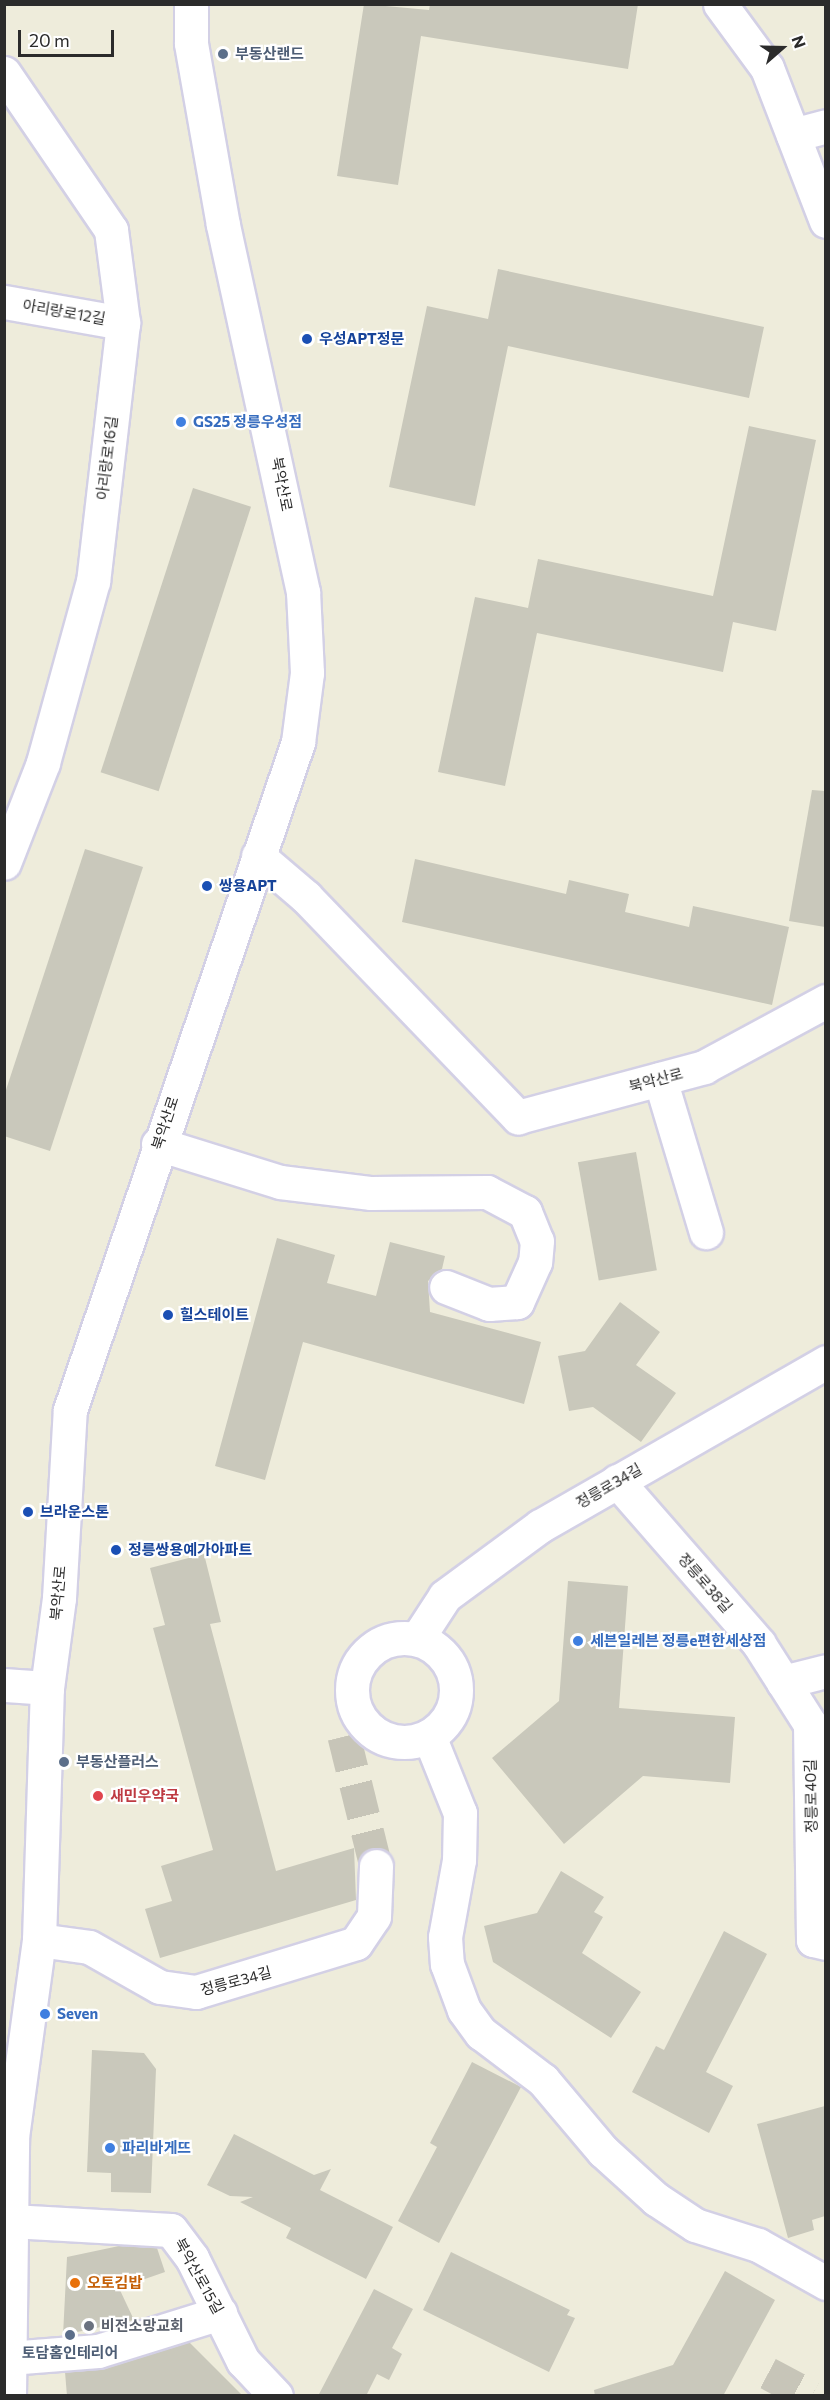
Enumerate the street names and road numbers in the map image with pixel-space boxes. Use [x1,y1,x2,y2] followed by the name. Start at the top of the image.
[21,296,107,328] street label: 아리랑로12길
[93,415,121,501] street label: 아리랑로16길
[268,455,296,513] street label: 북악산로
[627,1064,685,1096] street label: 북악산로
[148,1094,182,1152] street label: 북악산로
[573,1460,645,1512] street label: 정릉로34길
[674,1550,736,1616] street label: 정릉로38길
[47,1565,69,1621] street label: 북악산로
[801,1759,821,1833] street label: 정릉로40길
[199,1963,273,1999] street label: 정릉로34길
[171,2235,227,2317] street label: 북악산로15길

